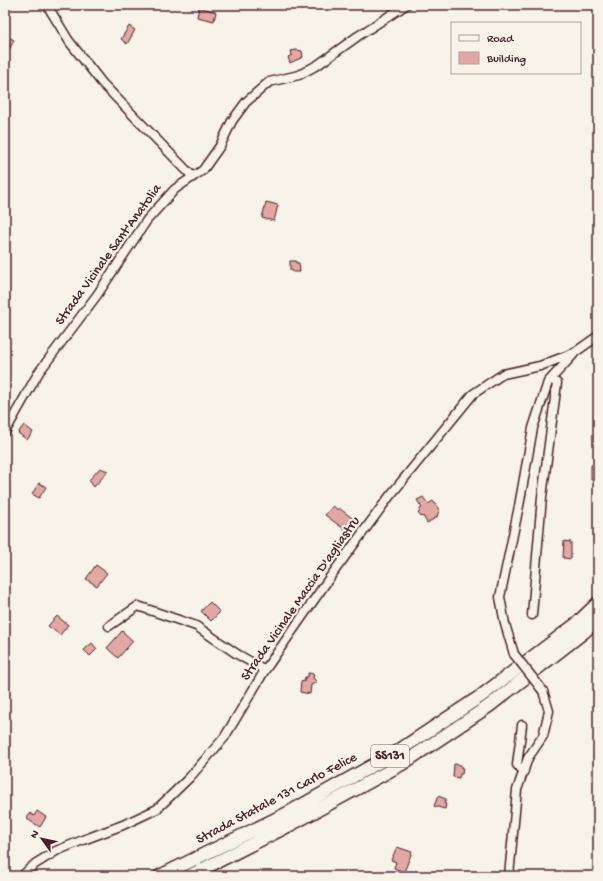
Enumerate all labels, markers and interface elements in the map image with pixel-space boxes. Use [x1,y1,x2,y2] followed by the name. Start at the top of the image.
[451,22,581,74] legend
[487,33,514,47] text: Road
[486,53,526,67] text: Building
[52,180,167,329] street label: Strada Vicinale Sant'Anatolia
[238,513,365,684] street label: Strada Vicinale Maccia D'agliastru
[371,745,409,767] road number: SS131
[194,749,361,849] street label: Strada Statale 131 Carlo Felice
[22,819,62,859] north arrow
[28,828,42,841] text: N

